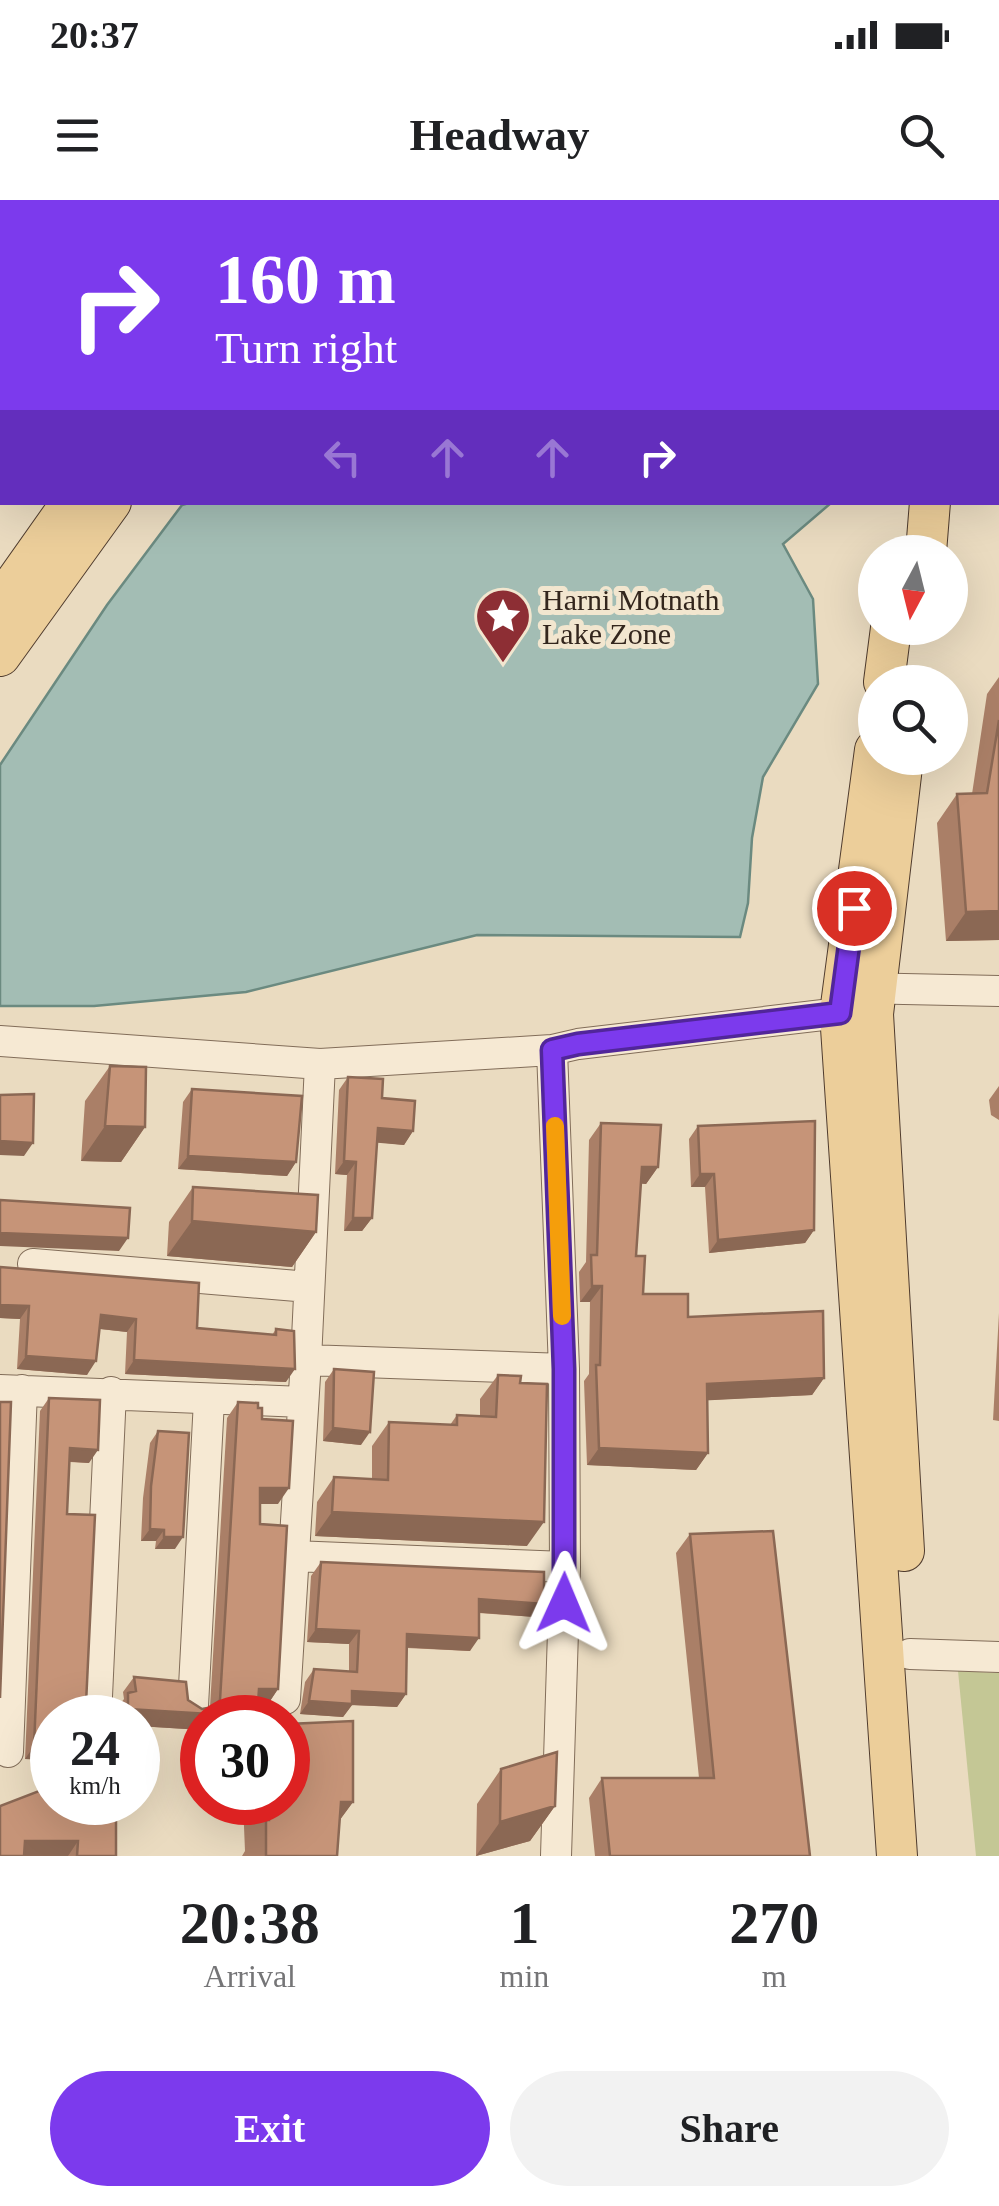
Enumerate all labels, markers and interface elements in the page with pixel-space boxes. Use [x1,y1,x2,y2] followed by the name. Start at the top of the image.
[50,14,139,56] text: 20:37
[50,108,105,163] icon: menu
[894,108,949,163] icon: search
[410,110,590,160] text: Headway
[50,240,180,370] icon: right
[215,241,396,318] text: 160 m
[215,323,397,373] text: Turn right
[315,430,370,485] icon: left
[420,430,475,485] icon: ahead
[525,430,580,485] icon: ahead
[630,430,685,485] icon: right
[858,535,968,645] north arrow
[858,535,968,775] map controls
[542,583,719,650] place label: Harni Motnath Lake Zone
[473,586,533,665] place icon: Harni Motnath Lake Zone
[858,665,968,775] button: search
[812,866,897,951] pin
[827,881,882,936] icon: arrive
[512,1551,616,1655] position arrow
[180,1695,310,1825] speed limit sign: 30
[70,1720,120,1776] text: 24
[69,1772,121,1799] text: km/h
[180,1890,320,1956] text: 20:38
[509,1890,539,1956] text: 1
[729,1890,819,1956] text: 270
[204,1958,296,1994] text: Arrival
[500,1958,549,1994] text: min
[762,1958,787,1994] text: m
[50,2071,490,2186] button: Exit
[510,2071,949,2186] button: Share

